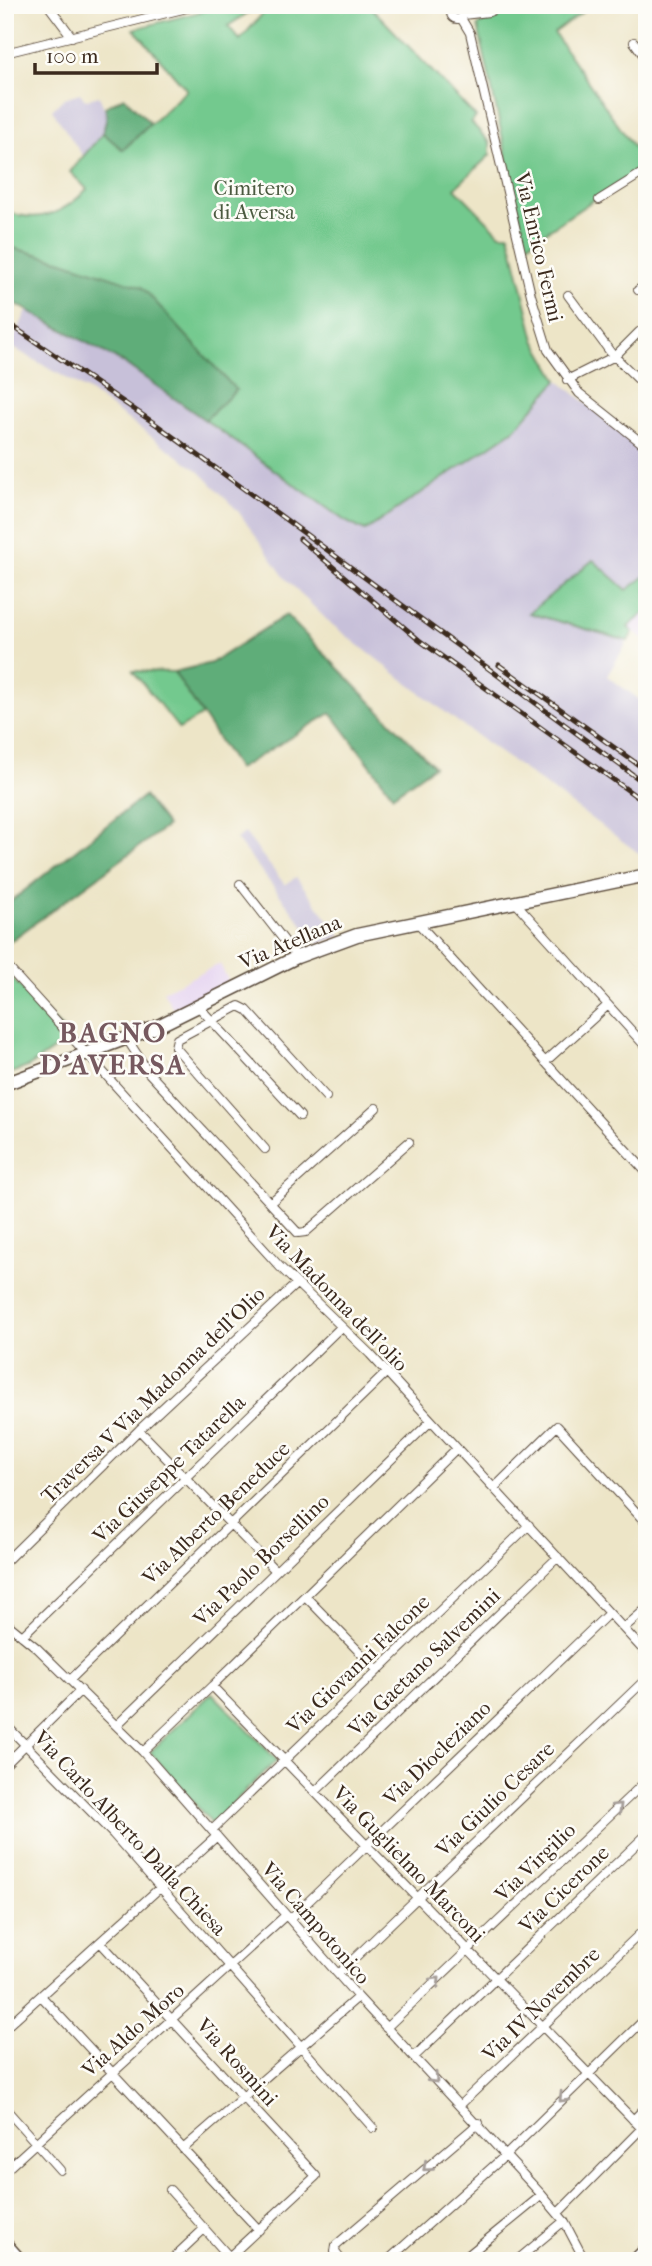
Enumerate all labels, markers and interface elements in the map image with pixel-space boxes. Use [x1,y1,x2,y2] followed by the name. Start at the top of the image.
[35,32,158,76] scale bar
[46,44,99,68] text: 100 m
[510,169,568,324] street label: Via Enrico Fermi
[213,176,295,224] park label: Cimitero di Aversa
[234,910,345,975] street label: Via Atellana
[40,1016,186,1081] district label: BAGNO D'AVERSA
[260,1219,413,1376] street label: Via Madonna dell'olio
[36,1282,270,1508] street label: Traversa V Via Madonna dell'Olio
[87,1390,250,1549] street label: Via Giuseppe Tatarella
[137,1436,295,1590] street label: Via Alberto Beneduce
[187,1489,334,1632] street label: Via Paolo Borsellino
[342,1583,505,1742] street label: Via Gaetano Salvemini
[281,1590,434,1739] street label: Via Giovanni Falcone
[378,1696,496,1811] street label: Via Diocleziano
[28,1725,231,1941] street label: Via Carlo Alberto Dalla Chiesa
[430,1737,559,1862] street label: Via Giulio Cesare
[327,1780,490,1947] street label: Via Guglielmo Marconi
[610,1803,623,1816] one-way arrow
[489,1818,580,1907] street label: Via Virgilio
[513,1840,614,1938] street label: Via Cicerone
[256,1856,375,1989] street label: Via Campotonico
[476,1942,605,2067] street label: Via IV Novembre
[427,1976,440,1989] one-way arrow
[76,1978,189,2083] street label: Via Aldo Moro
[191,2013,283,2111] street label: Via Rosmini
[426,2071,439,2084] one-way arrow
[558,2090,571,2103] one-way arrow
[422,2159,435,2171] one-way arrow

